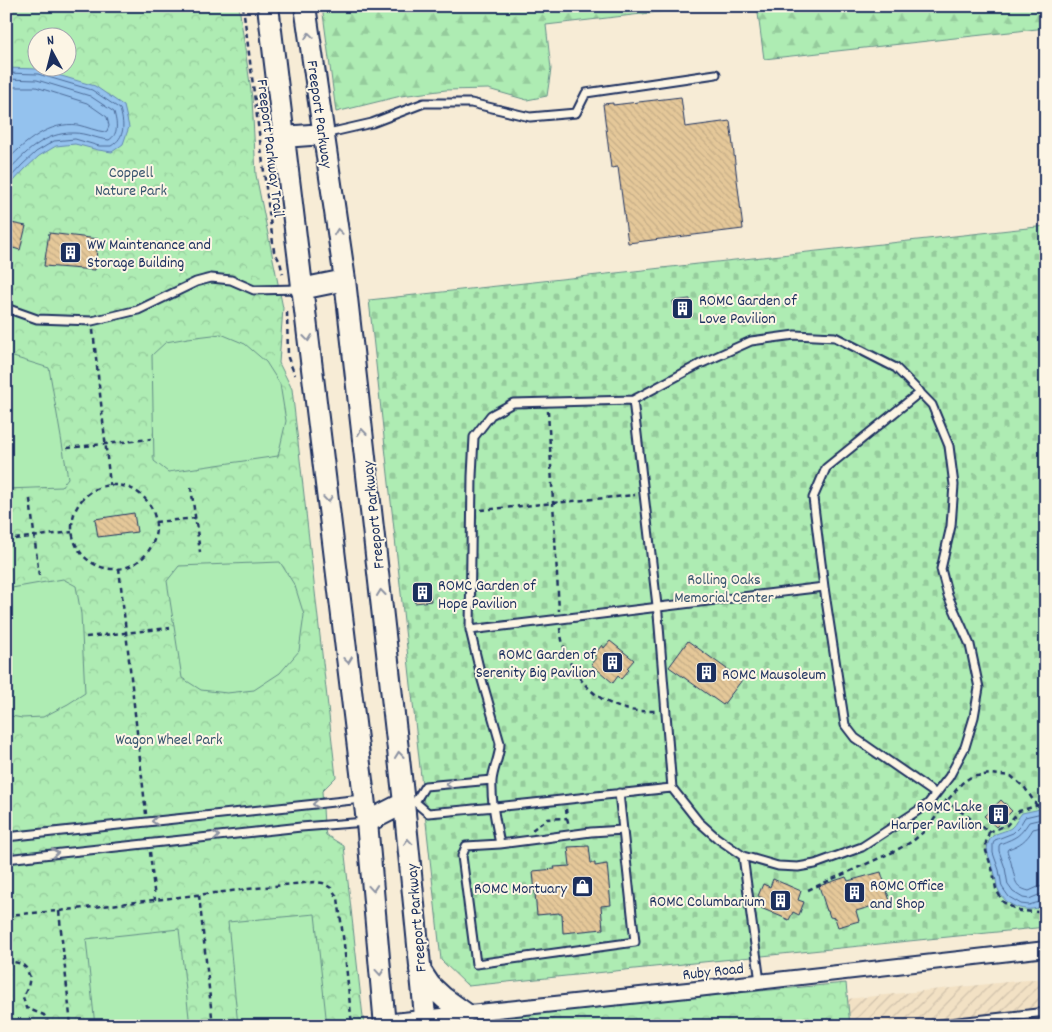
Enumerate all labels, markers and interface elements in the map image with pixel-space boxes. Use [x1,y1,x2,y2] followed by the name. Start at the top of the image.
[28,28,78,78] north arrow
[46,31,55,51] text: N
[305,32,315,41] one-way arrow
[300,59,338,170] street label: Freeport Parkway
[250,78,289,219] street label: Freeport Parkway Trail
[95,162,167,203] park label: Coppell Nature Park
[333,227,344,235] one-way arrow
[87,234,211,275] place label: WW Maintenance and Storage Building
[59,240,83,264] building icon: WW Maintenance and Storage Building
[699,290,797,331] place label: ROMC Garden of Love Pavilion
[671,296,695,320] building icon: ROMC Garden of Love Pavilion
[302,333,312,342] one-way arrow
[357,427,368,435] one-way arrow
[357,459,392,570] street label: Freeport Parkway
[322,495,332,503] one-way arrow
[674,569,774,610] park label: Rolling Oaks Memorial Center
[438,575,536,616] place label: ROMC Garden of Hope Pavilion
[410,581,434,605] building icon: ROMC Garden of Hope Pavilion
[376,589,387,597] one-way arrow
[476,644,596,685] place label: ROMC Garden of Serenity Big Pavilion
[600,650,624,674] building icon: ROMC Garden of Serenity Big Pavilion
[342,656,352,664] one-way arrow
[694,661,718,685] building icon: ROMC Mausoleum
[722,664,826,687] place label: ROMC Mausoleum
[115,729,223,752] park label: Wagon Wheel Park
[394,750,405,758] one-way arrow
[445,778,453,789] one-way arrow
[891,796,982,837] place label: ROMC Lake Harper Pavilion
[312,798,320,809] one-way arrow
[986,802,1010,826] building icon: ROMC Lake Harper Pavilion
[150,815,158,826] one-way arrow
[213,831,221,842] one-way arrow
[403,837,414,845] one-way arrow
[51,848,59,859] one-way arrow
[401,862,434,973] street label: Freeport Parkway
[571,875,595,899] shop icon: ROMC Mortuary
[870,875,944,916] place label: ROMC Office and Shop
[474,878,568,901] place label: ROMC Mortuary
[842,881,866,905] building icon: ROMC Office and Shop
[367,884,378,892] one-way arrow
[769,888,793,912] building icon: ROMC Columbarium
[649,891,765,914] place label: ROMC Columbarium
[681,958,745,987] street label: Ruby Road
[374,968,385,976] one-way arrow

